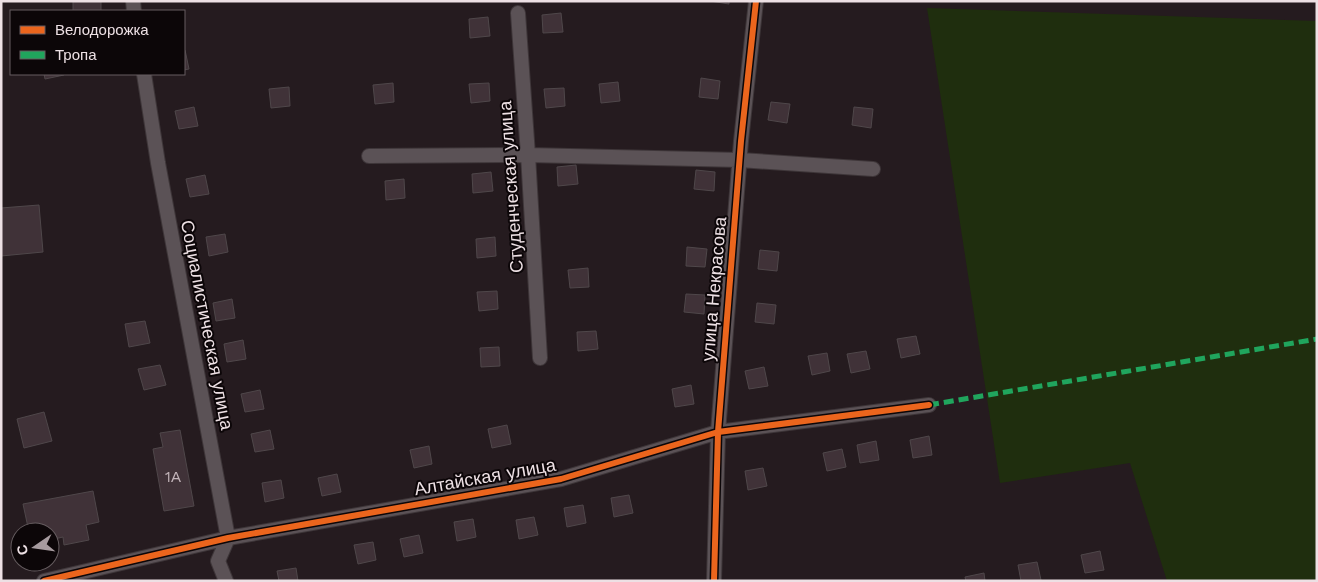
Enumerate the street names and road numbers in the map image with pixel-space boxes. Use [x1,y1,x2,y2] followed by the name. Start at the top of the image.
[494,99,527,274] street label: Студенческая улица
[697,215,730,362] street label: улица Некрасова
[177,218,238,433] street label: Социалистическая улица
[413,454,558,499] street label: Алтайская улица

